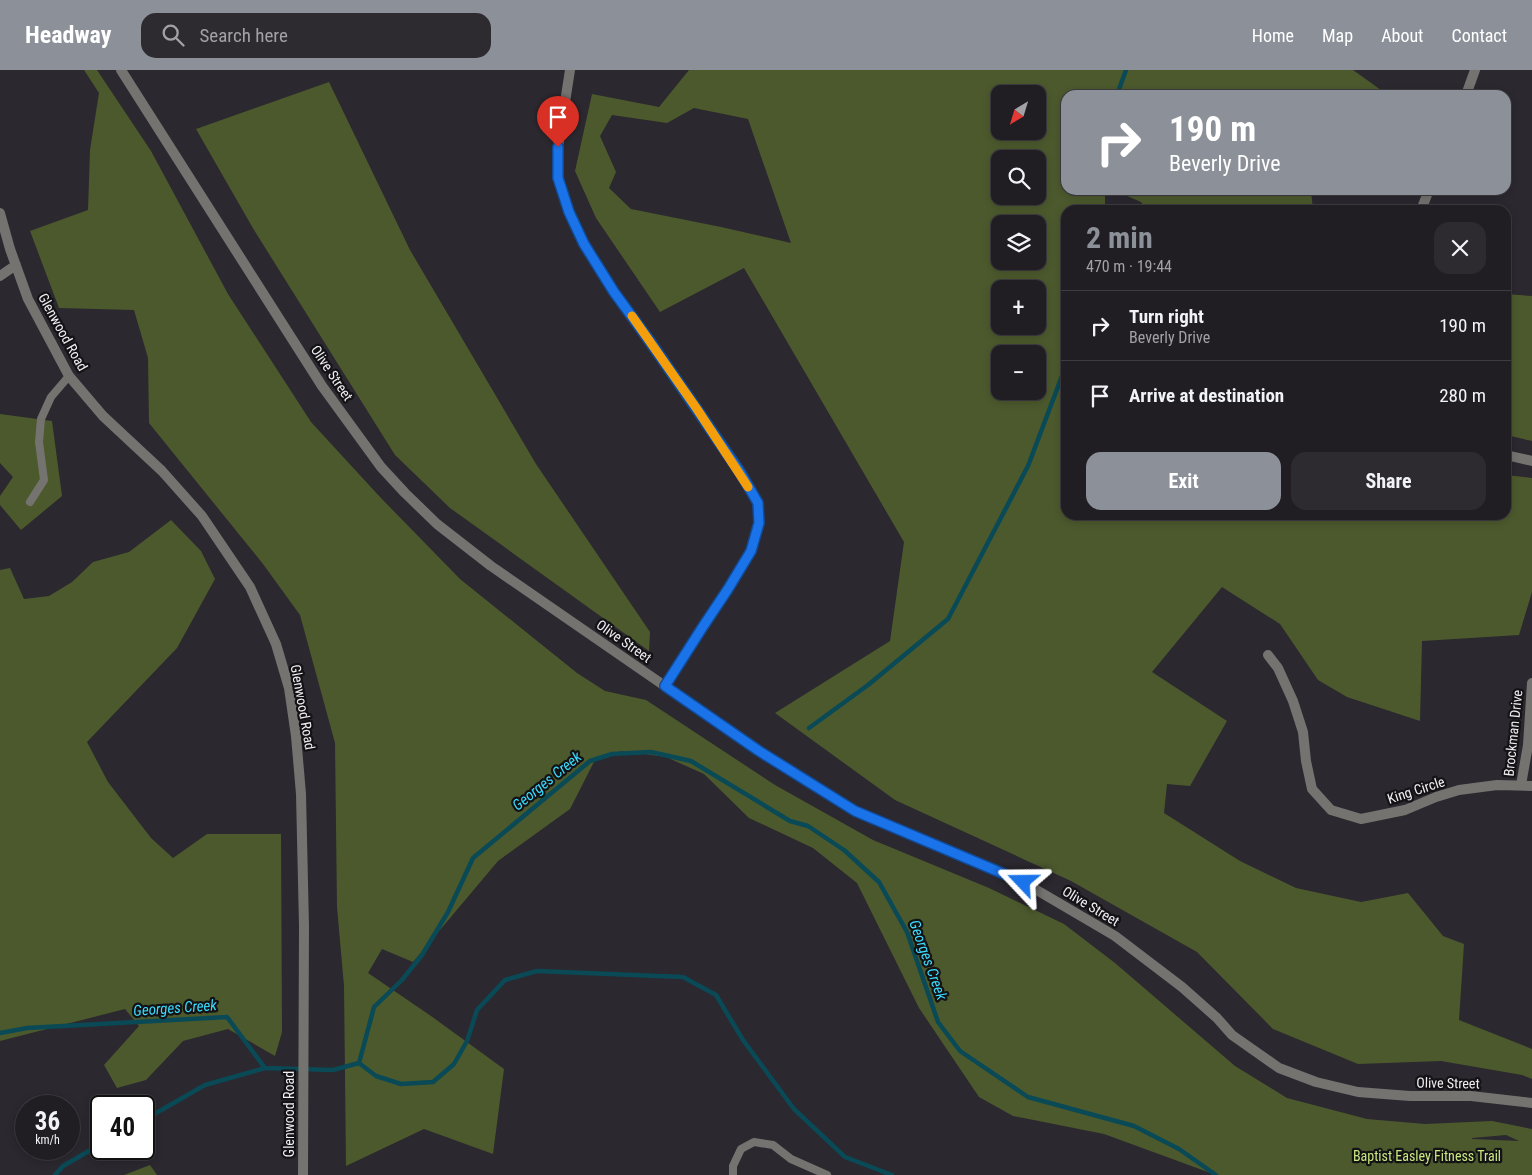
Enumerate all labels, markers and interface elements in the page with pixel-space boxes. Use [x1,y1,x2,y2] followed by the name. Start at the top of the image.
[141,13,491,58] search box
[25,21,111,49] text: Headway
[159,21,187,49] icon: search
[199,24,288,47] text: Search here
[1252,25,1294,46] text: Home
[1322,25,1353,46] text: Map
[1381,25,1423,46] text: About
[1451,25,1507,46] text: Contact
[991,85,1046,140] north arrow
[991,85,1046,400] map controls
[537,96,579,147] pin
[544,103,572,131] icon: arrive
[1169,109,1256,150] text: 190 m
[1086,110,1151,175] icon: right
[991,150,1046,205] button: search
[1169,151,1281,176] text: Beverly Drive
[991,215,1046,270] button: layers
[1086,220,1153,255] text: 2 min
[1434,222,1486,274] button: close
[1086,257,1172,276] text: 470 m · 19:44
[991,280,1046,335] button: +
[35,290,91,374] street label: Glenwood Road
[1129,305,1204,328] text: Turn right
[1086,312,1114,340] icon: right
[1439,314,1486,337] text: 190 m
[1129,328,1210,347] text: Beverly Drive
[308,342,356,404] street label: Olive Street
[991,345,1046,400] button: −
[1086,382,1114,410] icon: arrive
[1129,384,1284,407] text: Arrive at destination
[1439,384,1486,407] text: 280 m
[1086,452,1281,510] button: Exit
[1291,452,1486,510] button: Share
[593,616,655,666] street label: Olive Street
[288,663,318,751] street label: Glenwood Road
[1501,689,1526,777] street label: Brockman Drive
[509,747,586,814] water label: Georges Creek
[1385,773,1447,807] street label: King Circle
[996,855,1048,907] position arrow
[1060,883,1122,929] street label: Olive Street
[905,918,951,1003] water label: Georges Creek
[133,996,218,1020] water label: Georges Creek
[281,1071,297,1157] street label: Glenwood Road
[1416,1074,1480,1092] street label: Olive Street
[90,1095,155,1160] speed limit sign: 40
[35,1107,60,1136] text: 36
[35,1133,60,1147] text: km/h
[1353,1148,1501,1164] park label: Baptist Easley Fitness Trail

